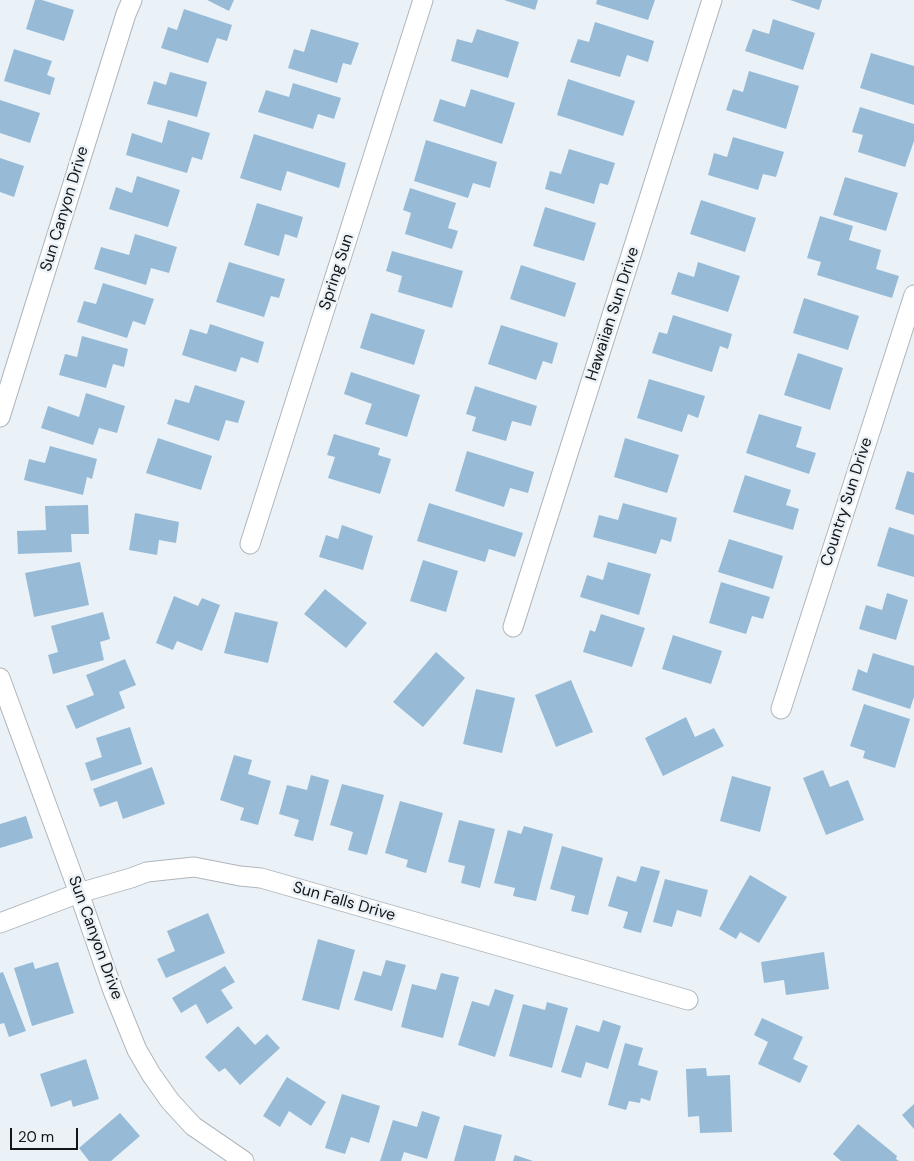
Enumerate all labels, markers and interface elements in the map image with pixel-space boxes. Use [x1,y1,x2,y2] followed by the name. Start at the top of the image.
[37,144,93,274] street label: Sun Canyon Drive
[316,231,358,313] street label: Spring Sun
[582,245,644,383] street label: Hawaiian Sun Drive
[817,435,877,569] street label: Country Sun Drive
[64,874,126,1002] street label: Sun Canyon Drive
[290,878,398,926] street label: Sun Falls Drive
[12,1118,80,1150] scale bar
[18,1127,54,1147] text: 20 m

